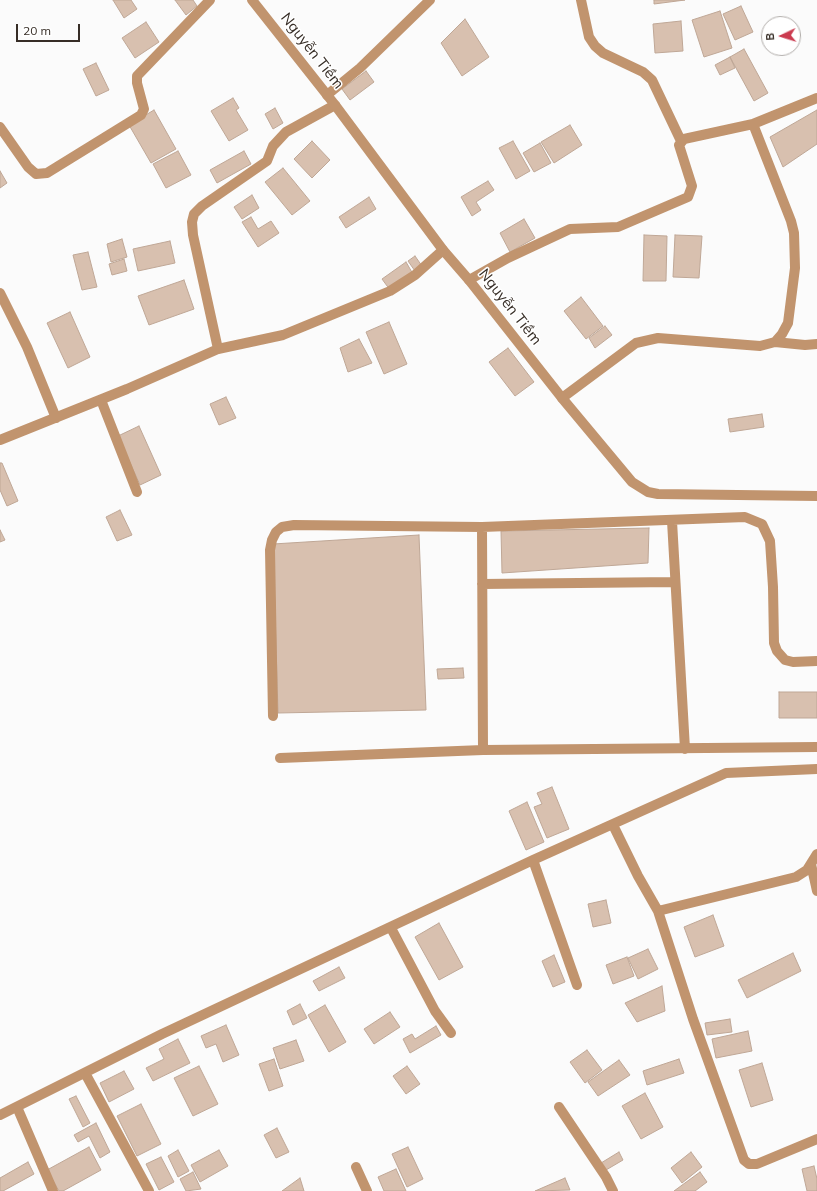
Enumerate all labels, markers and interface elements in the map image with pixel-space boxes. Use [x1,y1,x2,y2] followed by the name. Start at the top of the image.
[277,9,347,93] street label: Nguyễn Tiềm
[18,16,82,42] scale bar
[761,16,801,56] north arrow
[23,23,51,38] text: 20 m
[763,32,777,41] text: B
[475,265,545,349] street label: Nguyễn Tiềm

